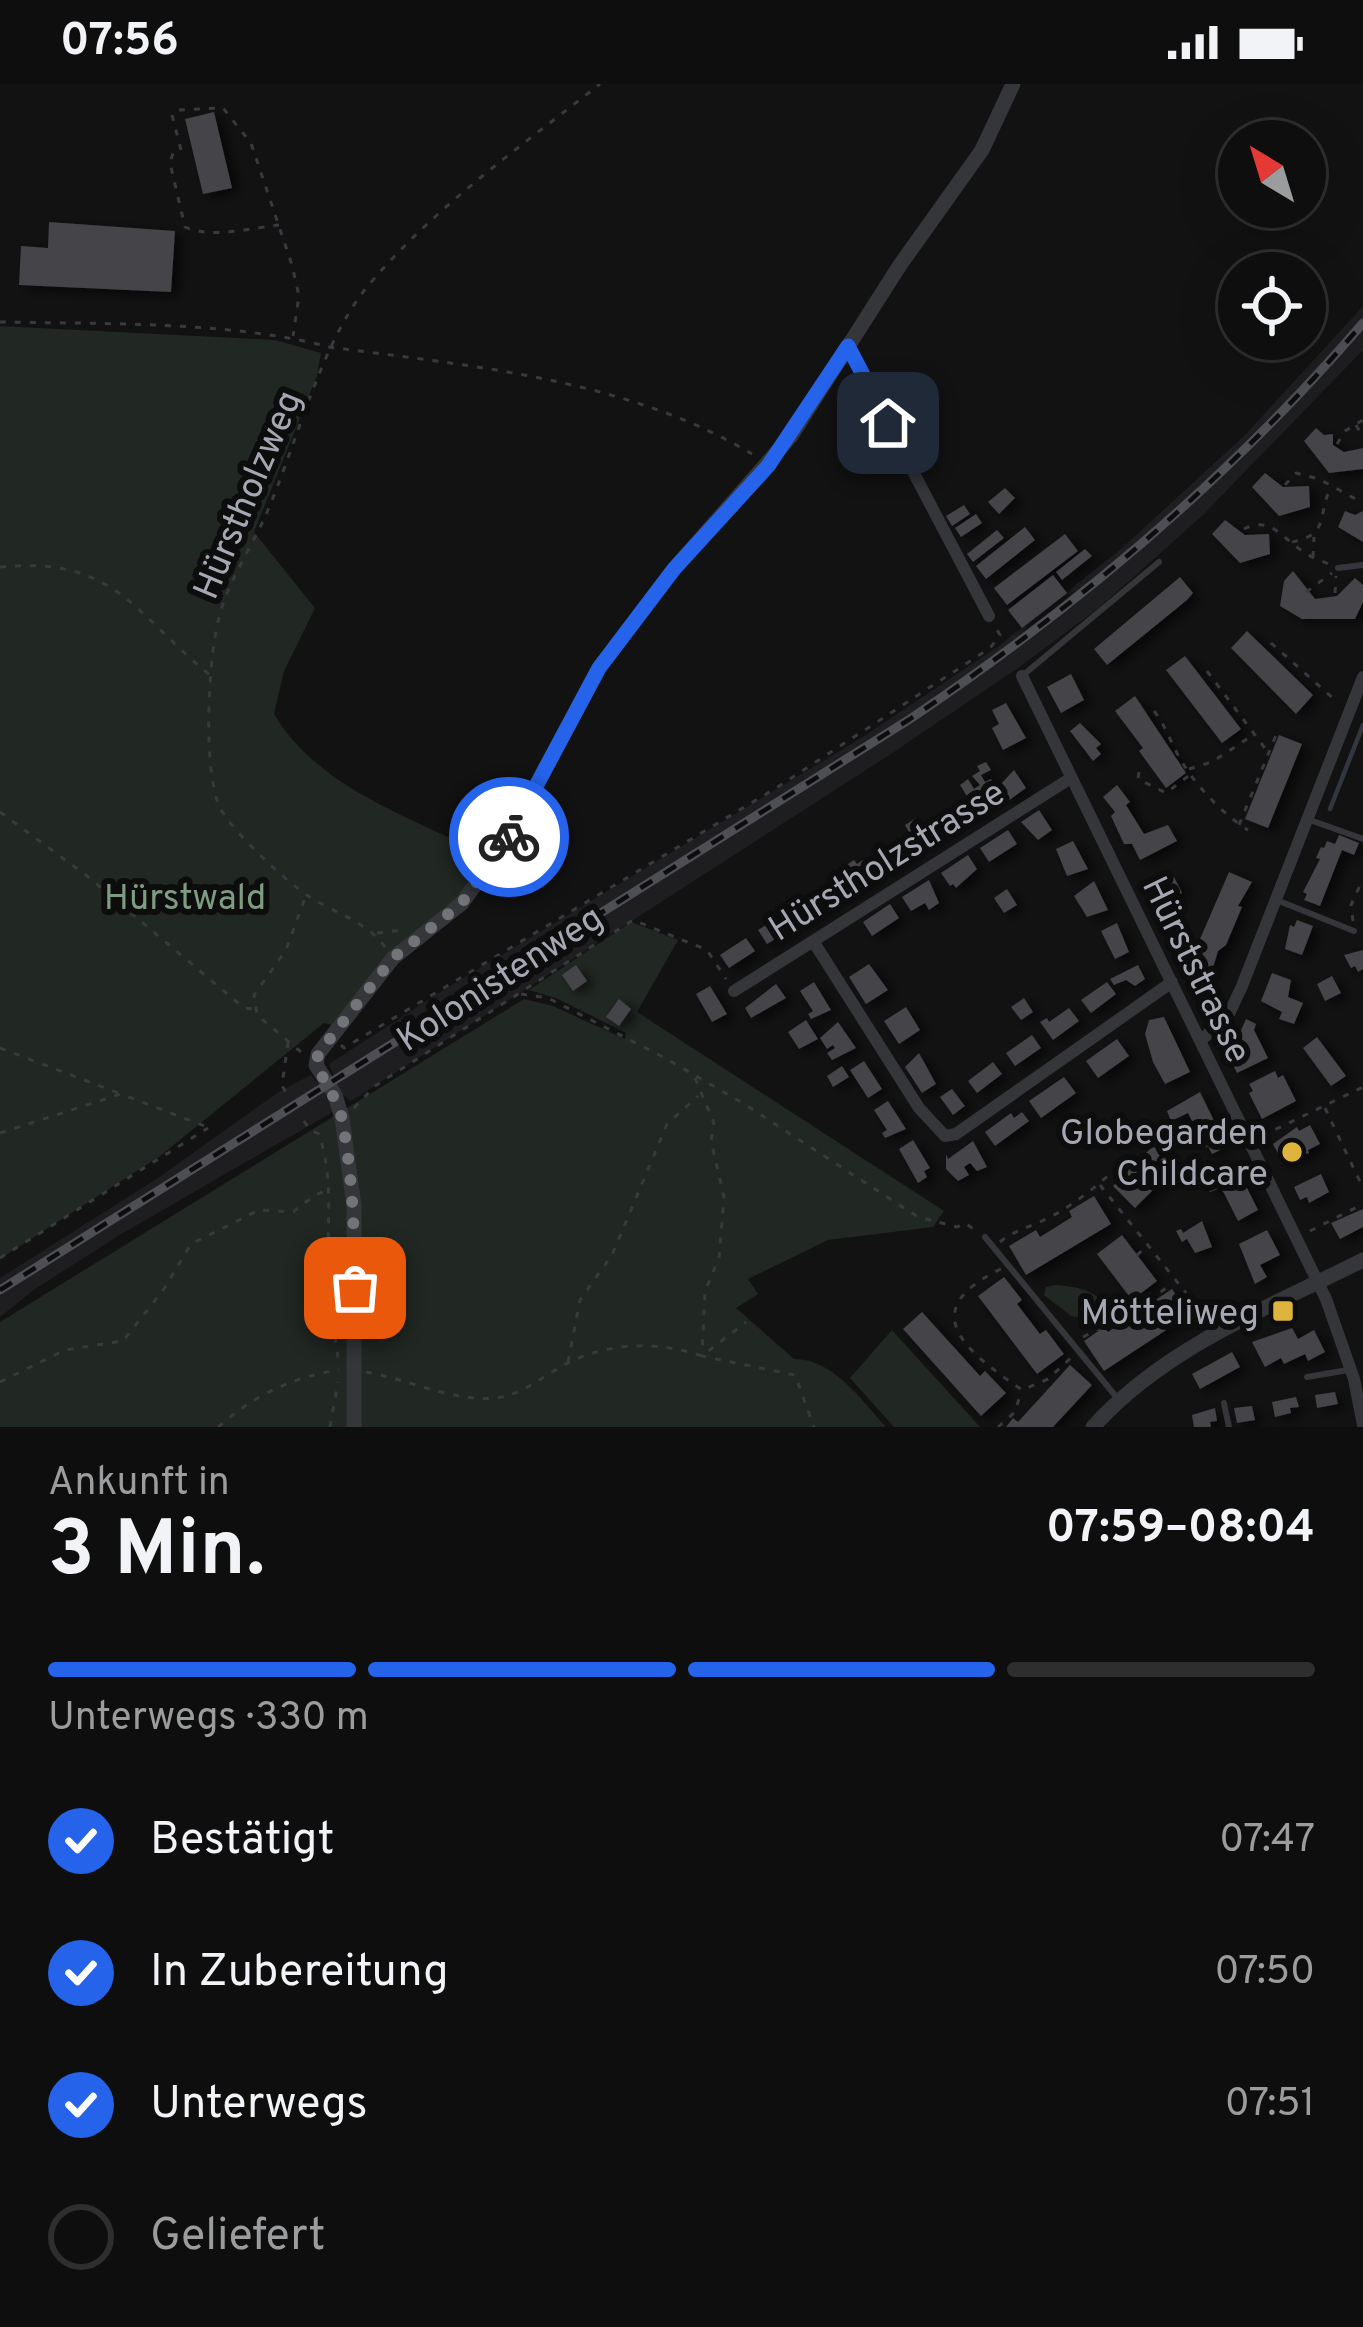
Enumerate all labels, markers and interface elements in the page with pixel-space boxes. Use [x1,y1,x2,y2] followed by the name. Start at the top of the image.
[60,14,179,71] text: 07:56
[1218,120,1326,228] north arrow
[1218,120,1326,360] map controls
[1218,252,1326,360] button: locate
[837,372,939,474] pin
[185,384,314,607] street label: Hürstholzweg
[855,390,921,456] icon: home
[761,771,1015,954] street label: Hürstholzstrasse
[449,777,569,897] courier
[476,804,542,870] icon: bike
[1129,870,1259,1072] street label: Hürststrasse
[104,877,266,923] park label: Hürstwald
[389,897,613,1064] street label: Kolonistenweg
[1060,1112,1268,1199] place label: Globegarden Childcare
[1279,1139,1305,1165] marker: Globegarden Childcare
[304,1237,406,1339] pin
[322,1255,388,1321] icon: bag
[1080,1292,1259,1338] place label: Mötteliweg
[1270,1298,1296,1324] marker: Mötteliweg
[48,1460,230,1509] text: Ankunft in
[1046,1501,1315,1558] text: 07:59–08:04
[48,1504,265,1603] text: 3 Min.
[48,1695,369,1744] text: Unterwegs · 330 m
[48,1808,114,1874] icon: check
[150,1813,334,1870] text: Bestätigt
[1219,1817,1315,1866] text: 07:47
[48,1940,114,2006] icon: check
[150,1945,449,2002] text: In Zubereitung
[1214,1949,1315,1998] text: 07:50
[48,2072,114,2138] icon: check
[150,2077,368,2134] text: Unterwegs
[1225,2081,1315,2130] text: 07:51
[150,2209,325,2266] text: Geliefert

